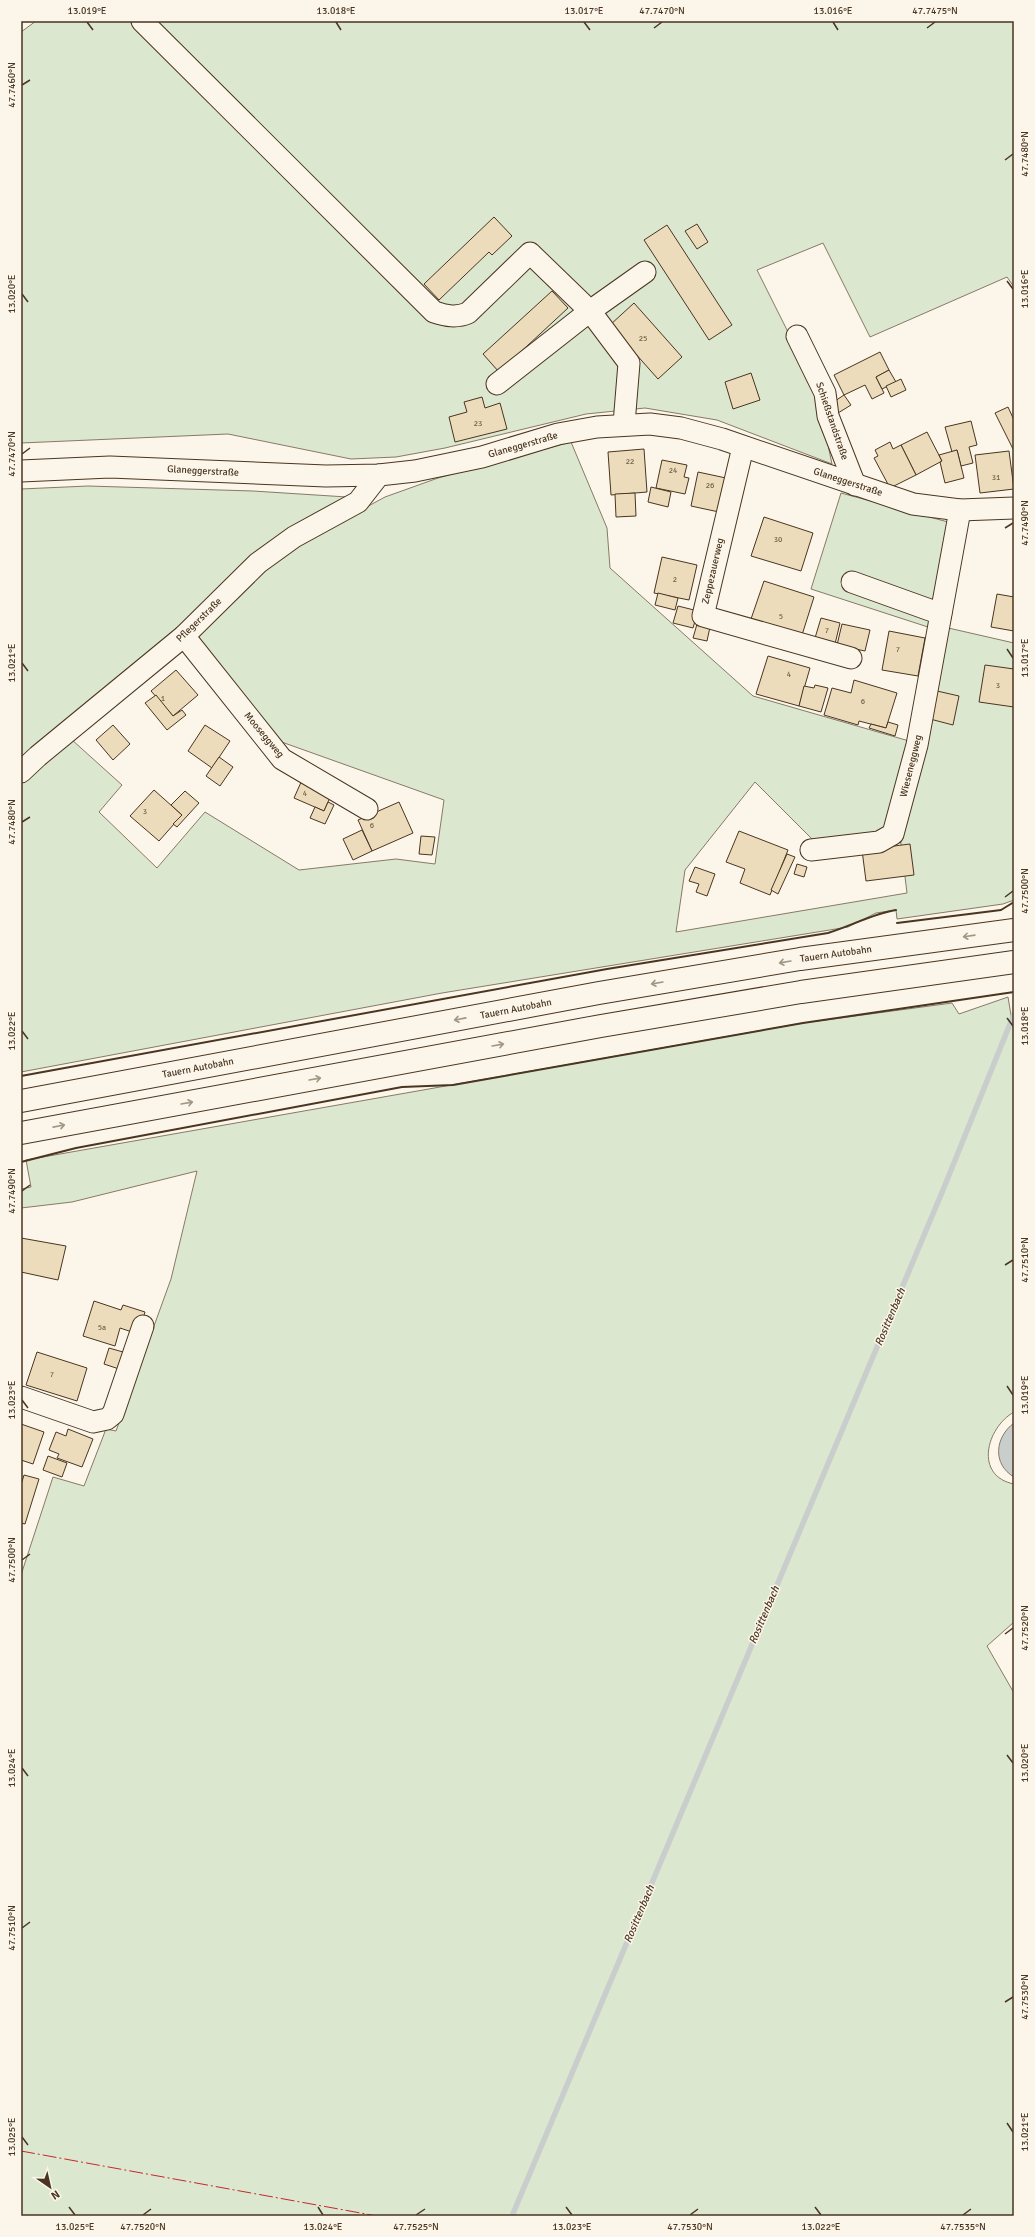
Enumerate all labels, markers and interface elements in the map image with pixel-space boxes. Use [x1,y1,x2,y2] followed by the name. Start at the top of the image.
[68,5,107,17] text: 13.019°E
[317,5,356,17] text: 13.018°E
[565,5,604,17] text: 13.017°E
[639,5,685,17] text: 47.7470°N
[814,5,853,17] text: 13.016°E
[912,5,958,17] text: 47.7475°N
[6,62,18,108] text: 47.7460°N
[1019,131,1031,177] text: 47.7480°N
[1019,269,1031,309] text: 13.016°E
[6,274,18,314] text: 13.020°E
[639,333,647,343] house number: 25
[813,381,851,461] street label: Schießstandstraße
[474,418,482,428] house number: 23
[487,429,559,461] street label: Glaneggerstraße
[6,431,18,477] text: 47.7470°N
[626,456,634,466] house number: 22
[167,463,239,479] street label: Glaneggerstraße
[669,465,678,475] house number: 24
[812,465,884,499] street label: Glaneggerstraße
[992,472,1000,482] house number: 31
[706,480,714,490] house number: 26
[1019,500,1031,546] text: 47.7490°N
[774,534,782,544] house number: 30
[700,537,726,605] street label: Zeppezauerweg
[673,574,677,584] house number: 2
[174,595,224,645] street label: Pflegerstraße
[779,611,783,621] house number: 5
[825,625,829,635] house number: 7
[1019,638,1031,678] text: 13.017°E
[6,643,18,683] text: 13.021°E
[896,644,900,654] house number: 7
[787,669,792,679] house number: 4
[996,680,1000,690] house number: 3
[161,693,165,703] house number: 1
[861,696,865,706] house number: 6
[241,710,287,760] street label: Mooseggweg
[897,733,925,799] street label: Wieseneggweg
[303,788,308,798] house number: 4
[6,799,18,845] text: 47.7480°N
[143,806,147,816] house number: 3
[370,820,374,830] house number: 6
[1019,868,1031,914] text: 47.7500°N
[963,932,976,940] one-way arrow
[799,943,873,965] street label: Tauern Autobahn
[779,958,792,966] one-way arrow
[651,980,664,988] one-way arrow
[479,996,553,1022] street label: Tauern Autobahn
[1019,1006,1031,1046] text: 13.018°E
[6,1011,18,1051] text: 13.022°E
[454,1015,467,1023] one-way arrow
[491,1041,504,1049] one-way arrow
[161,1055,235,1081] street label: Tauern Autobahn
[308,1075,321,1083] one-way arrow
[180,1098,193,1106] one-way arrow
[52,1122,65,1130] one-way arrow
[6,1168,18,1214] text: 47.7490°N
[1019,1237,1031,1283] text: 47.7510°N
[872,1285,908,1348] water label: Rosittenbach
[98,1322,106,1332] house number: 5a
[50,1369,54,1379] house number: 7
[1019,1375,1031,1415] text: 13.019°E
[6,1380,18,1420] text: 13.023°E
[6,1537,18,1583] text: 47.7500°N
[746,1583,782,1646] water label: Rosittenbach
[1019,1605,1031,1651] text: 47.7520°N
[1019,1743,1031,1783] text: 13.020°E
[6,1748,18,1788] text: 13.024°E
[621,1882,657,1945] water label: Rosittenbach
[6,1905,18,1951] text: 47.7510°N
[1019,1974,1031,2020] text: 47.7530°N
[1019,2112,1031,2152] text: 13.021°E
[6,2117,18,2157] text: 13.025°E
[30,2167,70,2207] north arrow
[49,2187,62,2202] text: N
[56,2221,95,2233] text: 13.025°E
[120,2221,166,2233] text: 47.7520°N
[304,2221,343,2233] text: 13.024°E
[393,2221,439,2233] text: 47.7525°N
[553,2221,592,2233] text: 13.023°E
[667,2221,713,2233] text: 47.7530°N
[802,2221,841,2233] text: 13.022°E
[940,2221,986,2233] text: 47.7535°N

